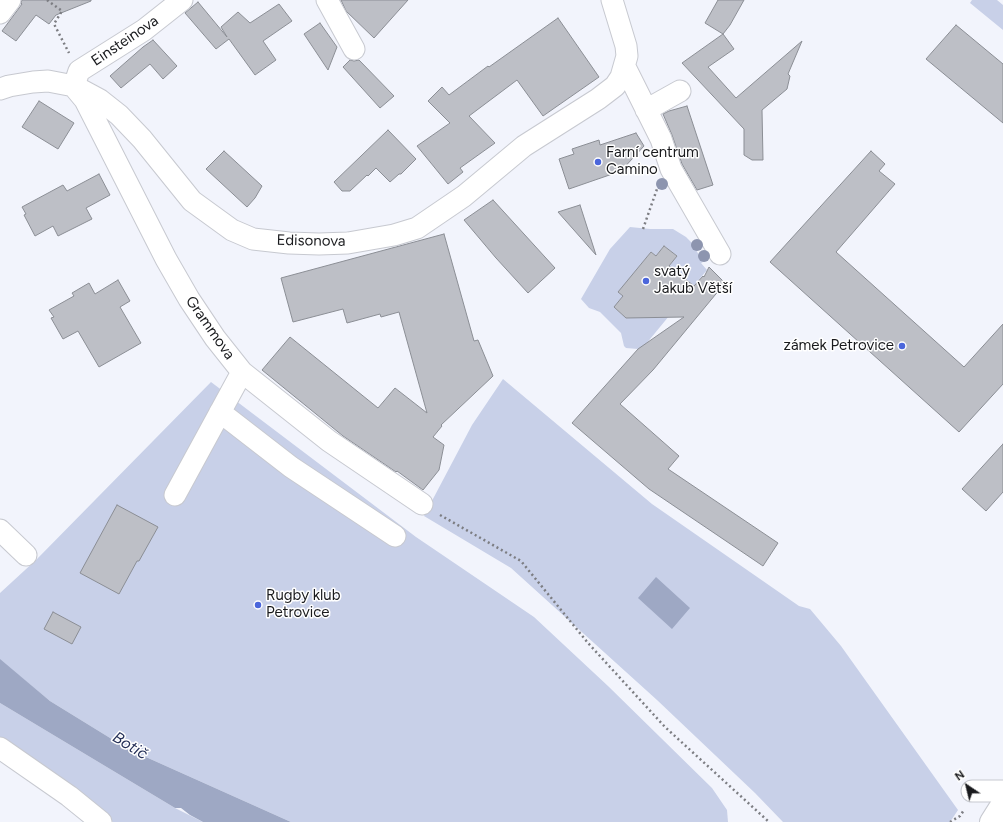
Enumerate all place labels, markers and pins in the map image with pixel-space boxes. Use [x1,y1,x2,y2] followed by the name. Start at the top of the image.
[606,144,699,179] place label: Farní centrum Camino
[593,157,603,167] marker: Farní centrum Camino
[654,263,732,298] place label: svatý Jakub Větší
[641,276,651,286] marker: svatý Jakub Větší
[784,337,894,355] place label: zámek Petrovice
[897,341,907,351] marker: zámek Petrovice
[266,587,340,622] place label: Rugby klub Petrovice
[253,600,263,610] marker: Rugby klub Petrovice

